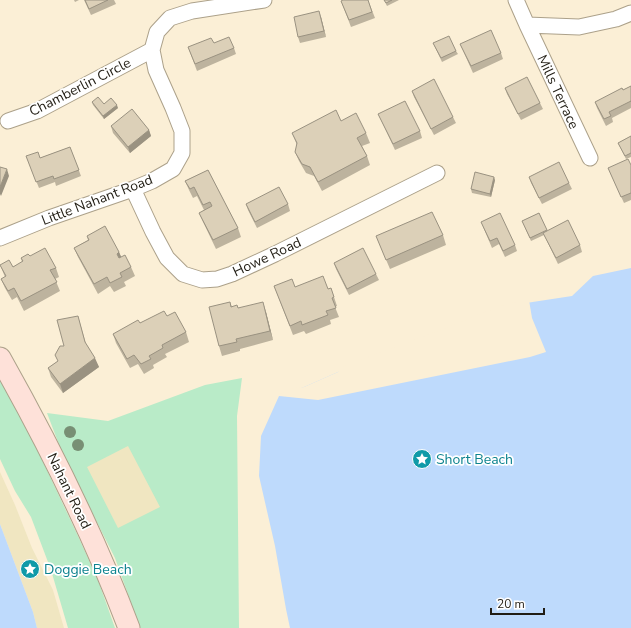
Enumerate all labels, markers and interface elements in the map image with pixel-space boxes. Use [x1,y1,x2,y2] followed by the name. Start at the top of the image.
[533,52,583,132] street label: Mills Terrace
[26,53,134,121] street label: Chamberlin Circle
[39,170,155,230] street label: Little Nahant Road
[230,233,304,281] street label: Howe Road
[411,448,433,470] place icon: Short Beach
[42,450,96,532] street label: Nahant Road
[436,450,513,469] place label: Short Beach
[19,558,41,580] place icon: Doggie Beach
[44,560,132,579] place label: Doggie Beach
[491,590,544,616] scale bar
[497,596,525,612] text: 20 m

